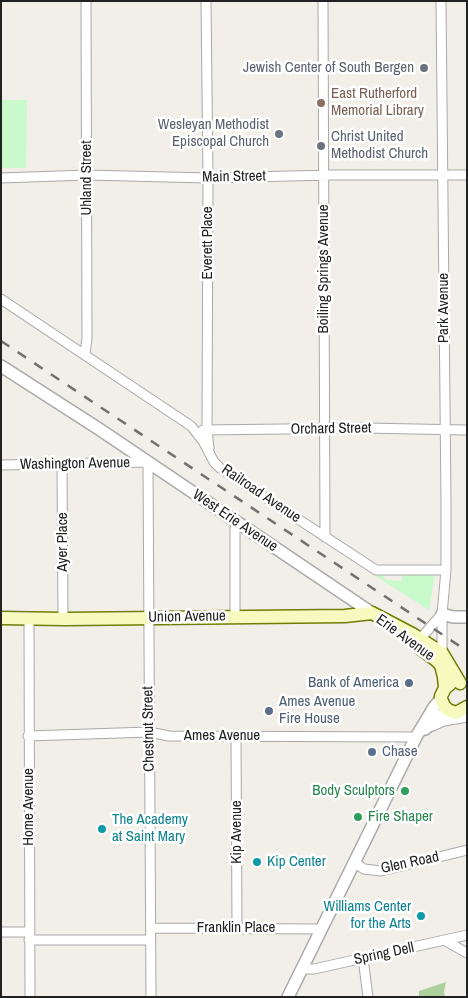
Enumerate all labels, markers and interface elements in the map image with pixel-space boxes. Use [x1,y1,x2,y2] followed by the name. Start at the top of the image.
[243,59,414,77] place label: Jewish Center of South Bergen
[418,62,430,74] marker: Jewish Center of South Bergen
[331,85,424,120] place label: East Rutherford Memorial Library
[315,97,327,109] marker: East Rutherford Memorial Library
[158,116,269,151] place label: Wesleyan Methodist Episcopal Church
[273,128,285,140] marker: Wesleyan Methodist Episcopal Church
[331,128,428,163] place label: Christ United Methodist Church
[78,140,96,216] street label: Uhland Street
[315,140,327,152] marker: Christ United Methodist Church
[202,167,266,187] street label: Main Street
[315,204,333,334] street label: Boiling Springs Avenue
[199,206,217,280] street label: Everett Place
[435,273,453,343] street label: Park Avenue
[291,419,371,439] street label: Orchard Street
[20,454,130,474] street label: Washington Avenue
[218,461,304,527] street label: Railroad Avenue
[189,486,281,556] street label: West Erie Avenue
[54,512,72,572] street label: Ayer Place
[148,607,226,627] street label: Union Avenue
[372,611,438,665] street label: Erie Avenue
[308,674,399,692] place label: Bank of America
[403,677,415,689] marker: Bank of America
[139,686,159,772] street label: Chestnut Street
[279,693,355,728] place label: Ames Avenue Fire House
[263,705,275,717] marker: Ames Avenue Fire House
[184,727,260,745] street label: Ames Avenue
[382,743,418,761] place label: Chase
[366,746,378,758] marker: Chase
[20,768,38,846] street label: Home Avenue
[312,782,395,800] place label: Body Sculptors
[399,785,411,797] marker: Body Sculptors
[228,800,246,864] street label: Kip Avenue
[368,808,433,826] place label: Fire Shaper
[112,811,188,846] place label: The Academy at Saint Mary
[352,811,364,823] marker: Fire Shaper
[96,823,108,835] marker: The Academy at Saint Mary
[379,848,441,878] street label: Glen Road
[267,853,326,871] place label: Kip Center
[251,856,263,868] marker: Kip Center
[324,898,411,933] place label: Williams Center for the Arts
[415,910,427,922] marker: Williams Center for the Arts
[197,919,275,937] street label: Franklin Place
[352,939,416,969] street label: Spring Dell

